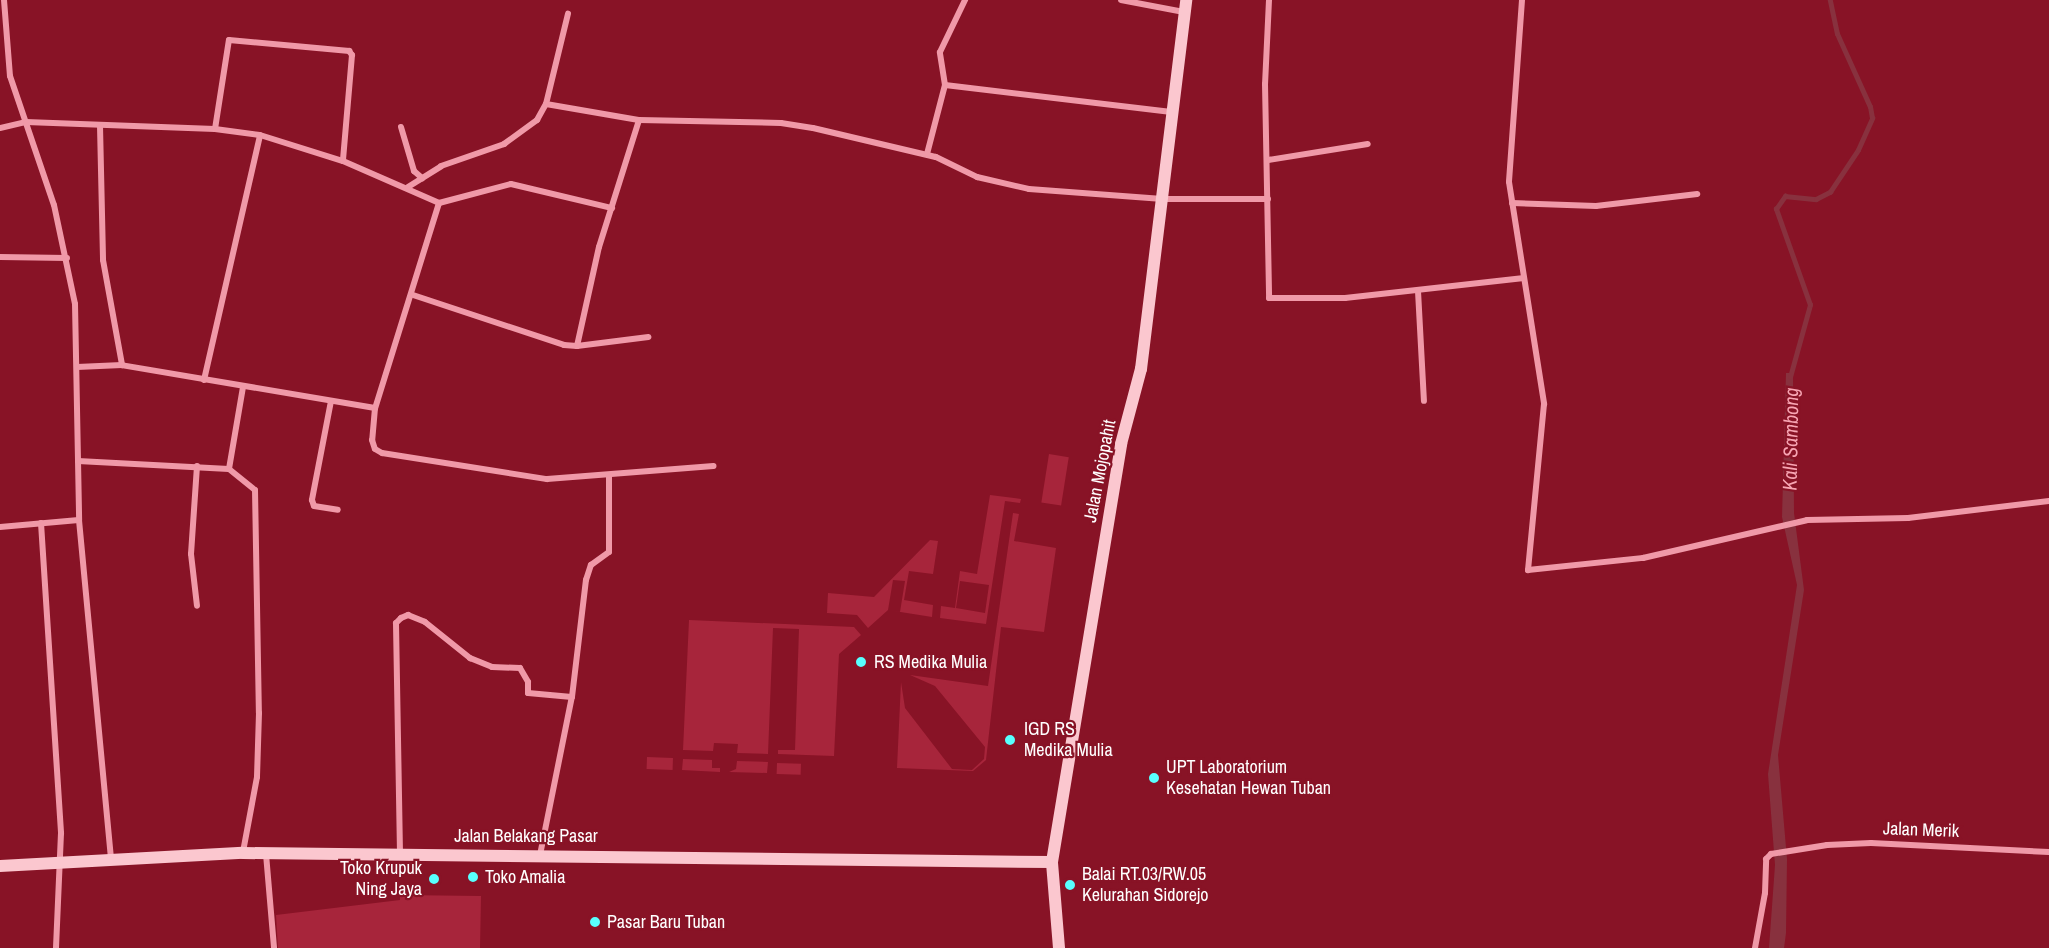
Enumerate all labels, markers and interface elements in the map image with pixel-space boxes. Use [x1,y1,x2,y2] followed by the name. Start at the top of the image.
[1777,387,1803,491] water label: Kali Sambong
[1079,418,1121,524] street label: Jalan Mojopahit
[874,651,987,673] place label: RS Medika Mulia
[852,653,870,671] marker: RS Medika Mulia
[1024,719,1113,762] place label: IGD RS Medika Mulia
[1001,731,1019,749] marker: IGD RS Medika Mulia
[1166,757,1331,800] place label: UPT Laboratorium Kesehatan Hewan Tuban
[1147,771,1161,785] marker: UPT Laboratorium Kesehatan Hewan Tuban
[1883,818,1959,842] street label: Jalan Merik
[454,825,598,847] street label: Jalan Belakang Pasar
[340,858,422,900] place label: Toko Krupuk Ning Jaya
[1082,864,1208,906] place label: Balai RT.03/RW.05 Kelurahan Sidorejo
[485,866,566,888] place label: Toko Amalia
[466,870,480,884] marker: Toko Amalia
[427,872,441,886] marker: Toko Krupuk Ning Jaya
[1063,878,1077,892] marker: Balai RT.03/RW.05 Kelurahan Sidorejo
[607,911,726,933] place label: Pasar Baru Tuban
[588,915,602,929] marker: Pasar Baru Tuban

